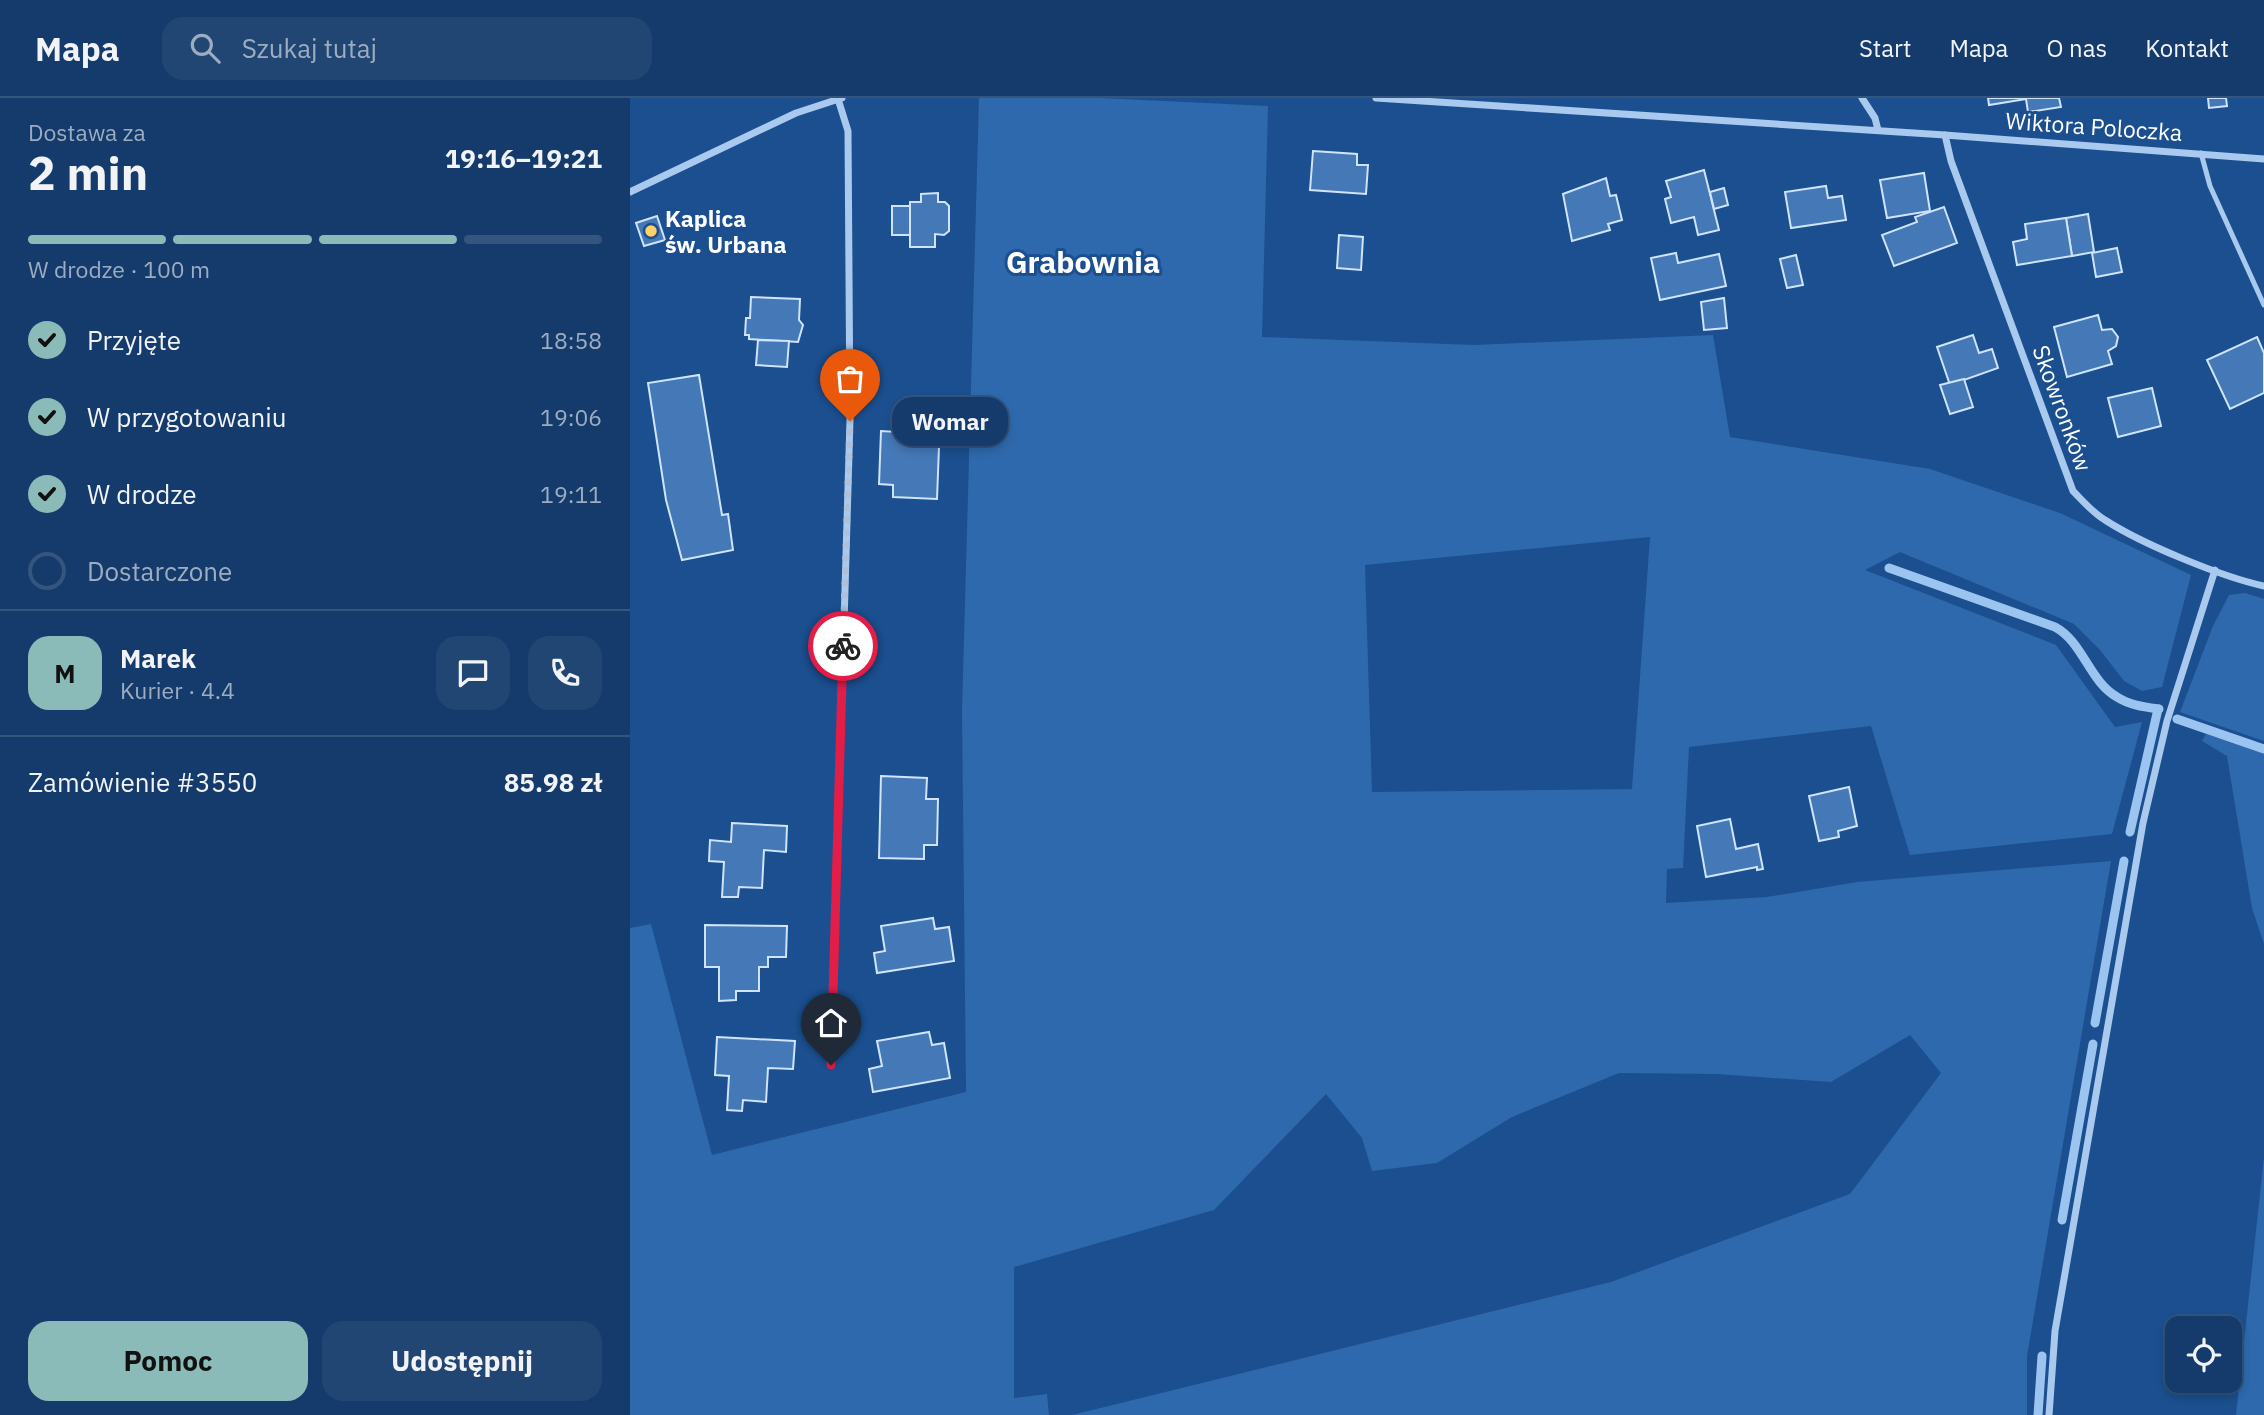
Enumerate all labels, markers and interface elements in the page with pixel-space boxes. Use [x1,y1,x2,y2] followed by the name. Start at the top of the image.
[162,17,652,80] search box
[35,27,120,70] text: Mapa
[186,29,224,67] icon: search
[242,31,377,65] text: Szukaj tutaj
[1859,32,1911,64] text: Start
[1949,32,2008,64] text: Mapa
[2046,32,2107,64] text: O nas
[2145,32,2229,64] text: Kontakt
[2005,105,2183,147] street label: Wiktora Poloczka
[28,117,146,147] text: Dostawa za
[445,141,602,175] text: 19:16–19:21
[28,143,148,203] text: 2 min
[665,203,786,259] place label: Kaplica św. Urbana
[643,223,659,239] marker: Kaplica św. Urbana
[1006,242,1160,281] district label: Grabownia
[28,254,210,284] text: W drodze · 100 m
[28,321,66,359] icon: check
[87,323,181,357] text: Przyjęte
[540,325,602,355] text: 18:58
[2026,341,2100,475] street label: Skowronków
[820,349,880,421] pin
[831,360,869,398] icon: bag
[892,396,1008,446] callout: Womar
[28,398,66,436] icon: check
[87,400,286,434] text: W przygotowaniu
[540,402,602,432] text: 19:06
[911,406,989,436] text: Womar
[28,475,66,513] icon: check
[87,477,197,511] text: W drodze
[540,479,602,509] text: 19:11
[87,554,232,588] text: Dostarczone
[808,611,878,681] courier
[824,627,862,665] icon: bike
[436,636,510,710] button: chat
[528,636,602,710] button: phone
[120,641,196,675] text: Marek
[54,656,76,690] text: M
[120,675,235,705] text: Kurier · 4.4
[28,765,257,799] text: Zamówienie #3550
[504,765,602,799] text: 85.98 zł
[801,993,861,1065] pin
[812,1004,850,1042] icon: home
[2165,1316,2242,1393] map controls
[2165,1316,2242,1393] button: locate
[28,1321,308,1401] button: Pomoc
[322,1321,602,1401] button: Udostępnij

